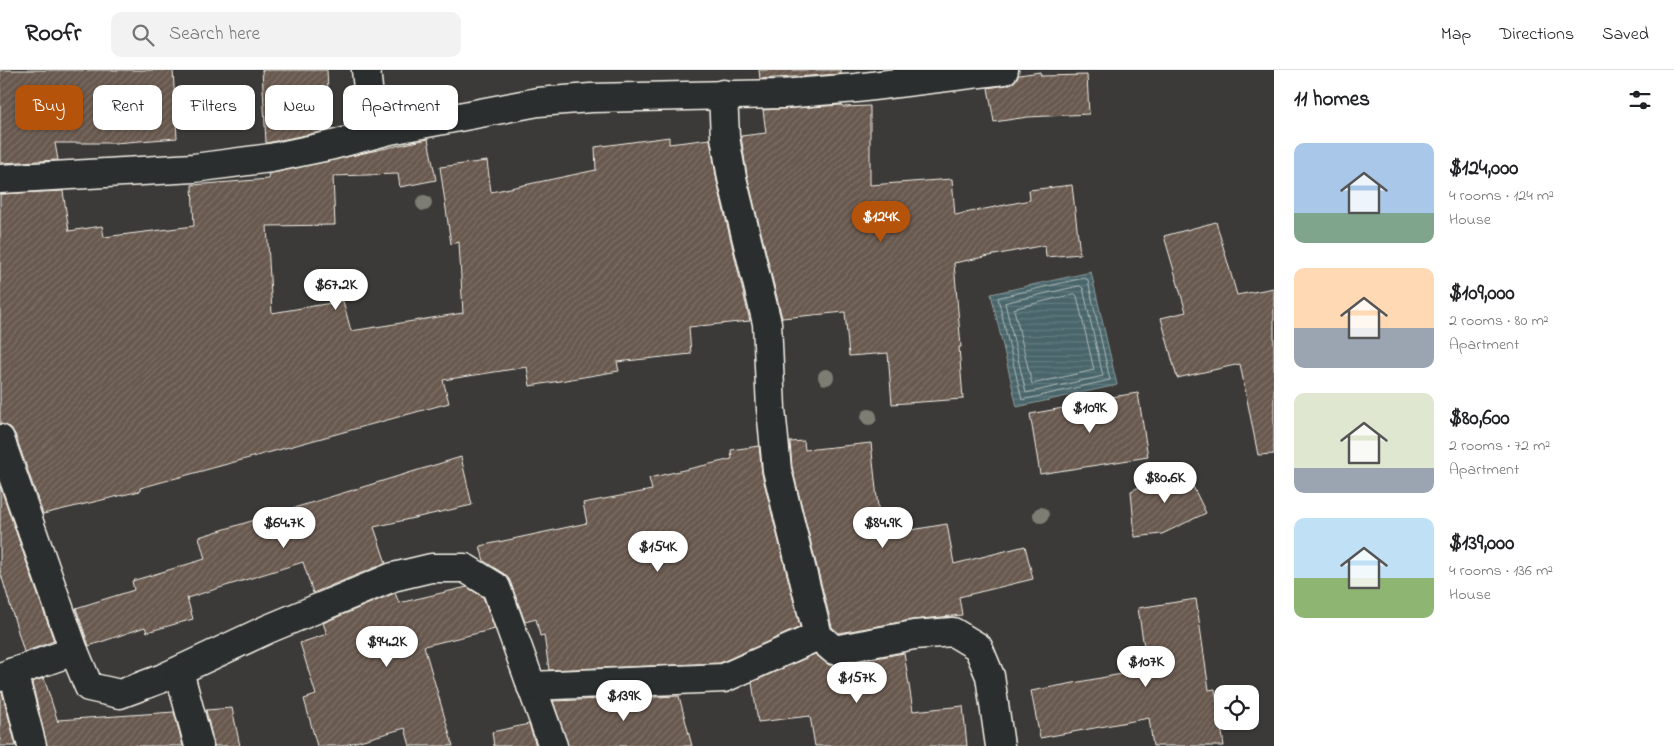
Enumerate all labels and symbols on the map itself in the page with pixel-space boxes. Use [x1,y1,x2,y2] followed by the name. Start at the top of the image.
[846,200,916,243] pin: $124K
[295,268,377,311] pin: $67.2K
[1055,392,1125,434] pin: $109K
[1124,462,1206,504] pin: $80.6K
[243,506,325,549] pin: $64.7K
[842,506,924,549] pin: $84.9K
[623,530,693,573] pin: $154K
[346,626,428,668] pin: $94.2K
[1111,646,1181,688] pin: $107K
[822,662,892,704] pin: $157K
[589,680,659,722] pin: $139K

